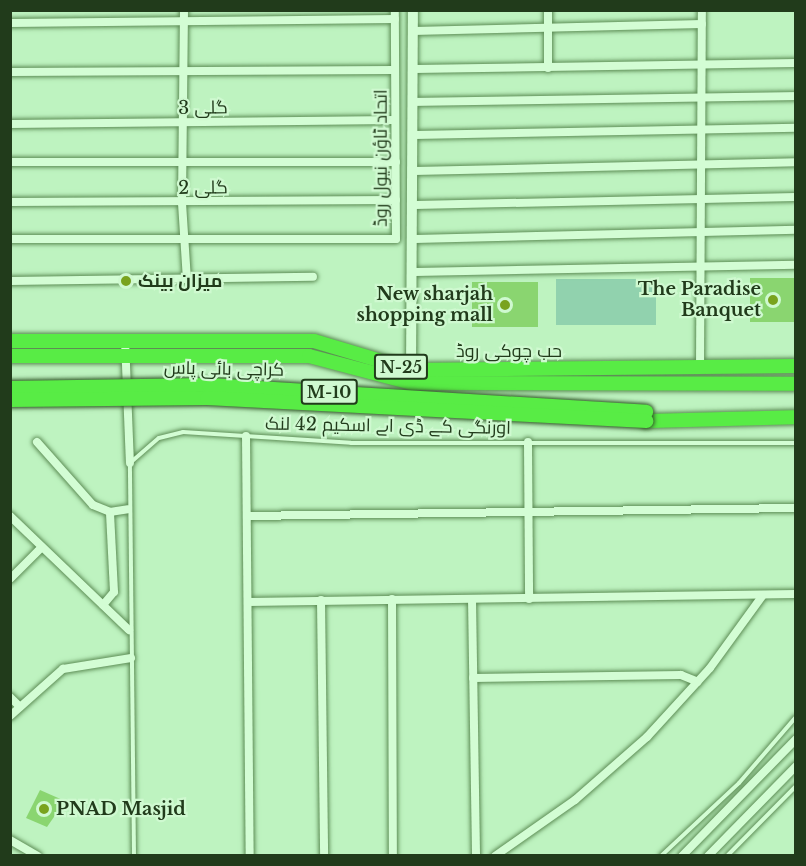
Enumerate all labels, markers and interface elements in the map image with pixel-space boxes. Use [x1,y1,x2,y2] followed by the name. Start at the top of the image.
[370,89,392,227] street label: اتحاد ٹاؤن نیول روڈ
[178,97,228,119] street label: گلی 3
[178,177,228,199] street label: گلی 2
[138,270,222,292] place label: میزان بینک
[119,274,133,288] marker: میزان بینک
[638,279,761,322] place label: The Paradise Banquet
[356,284,493,326] place label: New sharjah shopping mall
[766,293,780,307] marker: The Paradise Banquet
[498,298,512,312] marker: New sharjah shopping mall
[456,340,562,362] street label: حب چوکی روڈ
[372,354,430,380] road number: N-25
[164,357,284,381] street label: کراچی بائی پاس
[300,379,358,405] road number: M-10
[265,413,511,439] street label: اورنگی کے ڈی اے اسکیم 42 لنک
[56,798,186,820] place label: PNAD Masjid
[37,802,51,816] marker: PNAD Masjid

